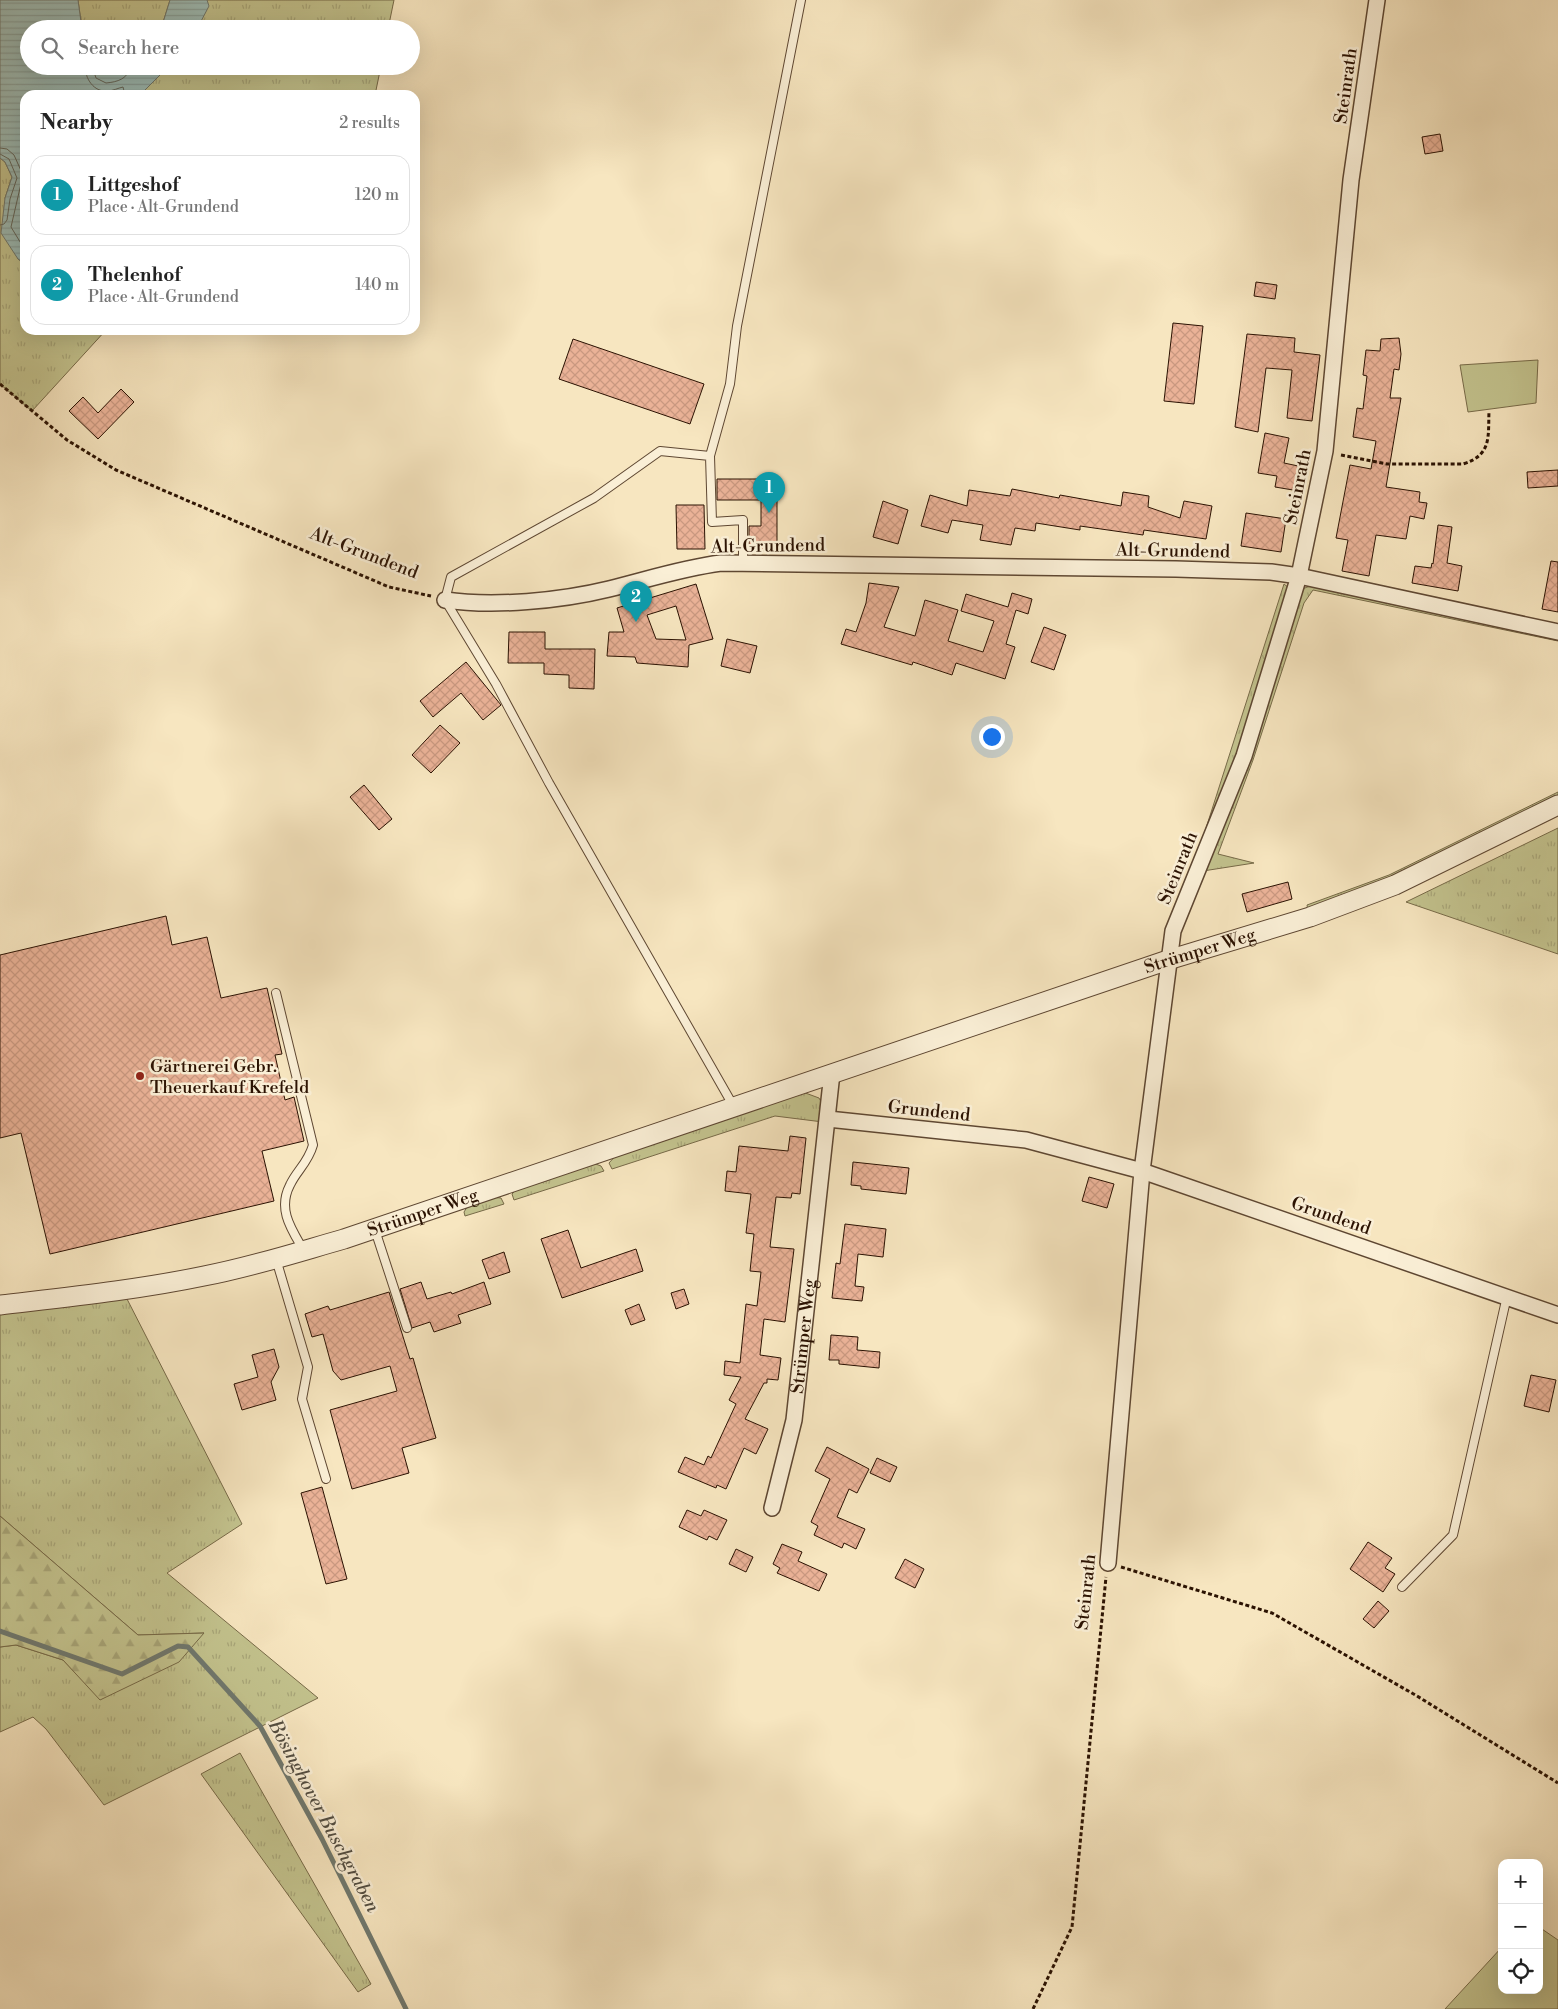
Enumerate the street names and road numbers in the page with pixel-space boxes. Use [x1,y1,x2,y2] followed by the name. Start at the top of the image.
[1329,46,1363,125] street label: Steinrath
[1279,447,1317,527] street label: Steinrath
[306,521,422,585] street label: Alt-Grundend
[710,533,826,559] street label: Alt-Grundend
[1115,538,1231,564] street label: Alt-Grundend
[1153,828,1203,908] street label: Steinrath
[1141,922,1259,979] street label: Strümper Weg
[887,1095,972,1127] street label: Grundend
[364,1183,482,1242] street label: Strümper Weg
[1288,1192,1375,1241] street label: Grundend
[785,1277,821,1395] street label: Strümper Weg
[1071,1553,1101,1631] street label: Steinrath

